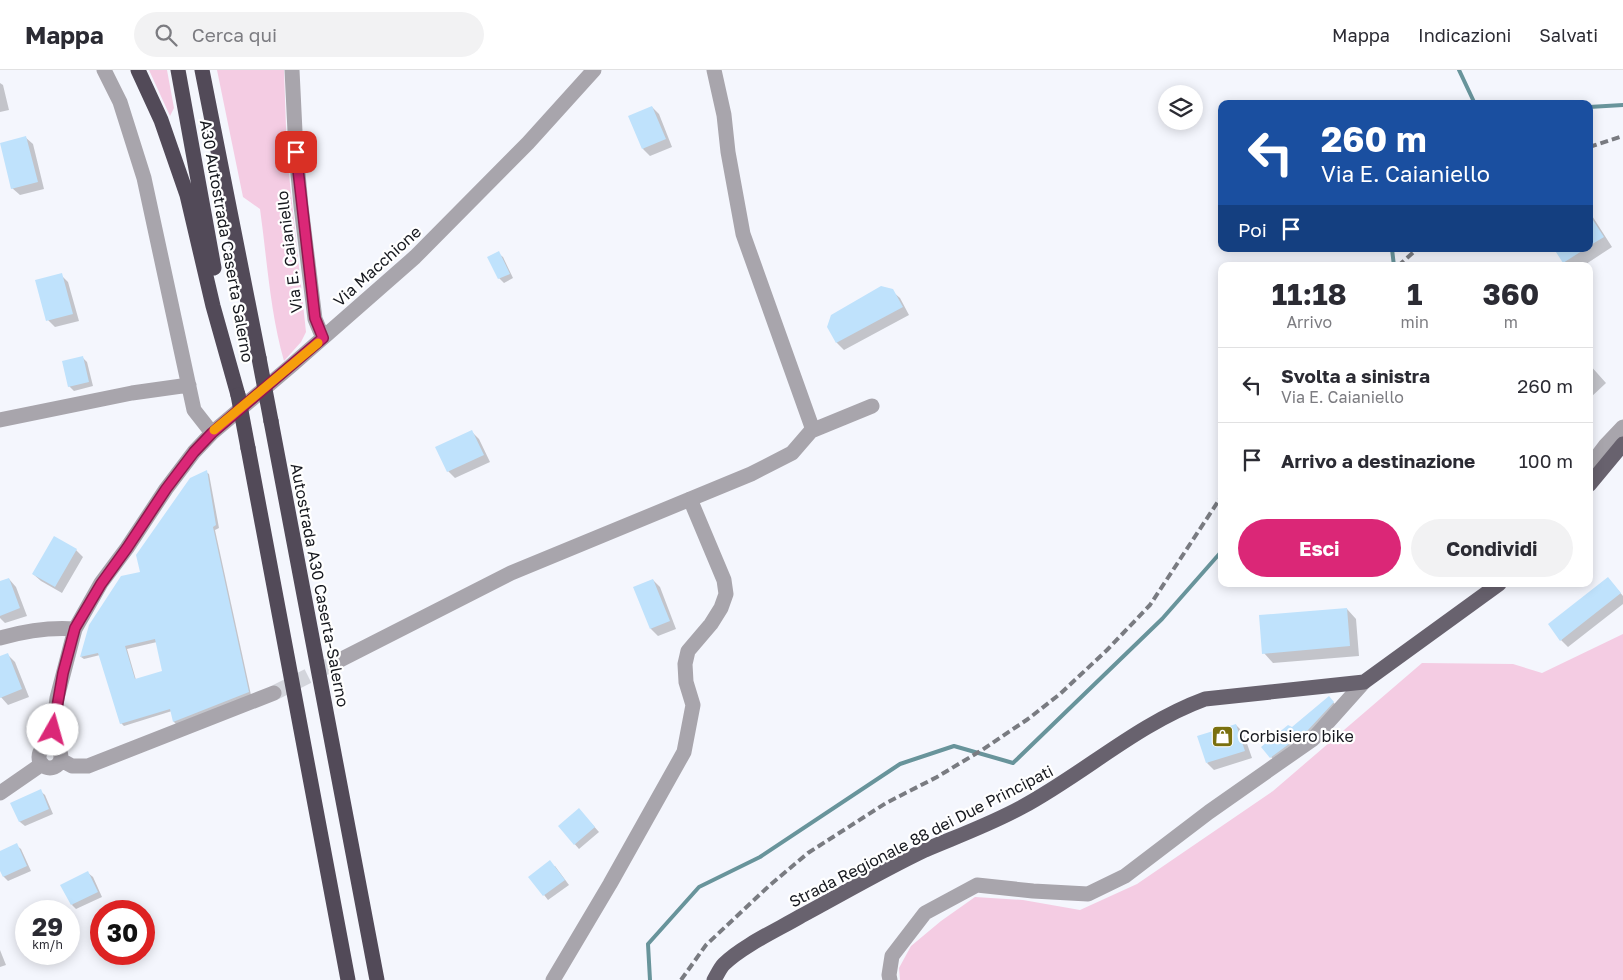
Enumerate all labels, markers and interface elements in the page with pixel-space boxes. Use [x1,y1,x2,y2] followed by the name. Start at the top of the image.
[134,12,484,57] search box
[25,20,104,49] text: Mappa
[152,21,180,49] icon: search
[192,23,277,46] text: Cerca qui
[1332,24,1390,46] text: Mappa
[1418,24,1511,46] text: Indicazioni
[1539,24,1598,46] text: Salvati
[1158,85,1203,130] map controls
[1158,85,1203,130] button: layers
[196,118,258,364] street label: A30 Autostrada Caserta Salerno
[1321,118,1427,160] text: 260 m
[1238,120,1303,185] icon: left
[275,131,317,173] pin
[282,138,310,166] icon: arrive
[1321,160,1490,187] text: Via E. Caianiello
[272,190,306,314] street label: Via E. Caianiello
[1277,215,1305,243] icon: arrive
[1238,218,1267,241] text: Poi
[329,221,425,311] street label: Via Macchione
[1272,276,1347,312] text: 11:18
[1407,276,1422,312] text: 1
[1482,276,1539,312] text: 360
[1286,312,1332,332] text: Arrivo
[1401,312,1429,332] text: min
[1504,312,1518,332] text: m
[1281,364,1430,387] text: Svolta a sinistra
[1238,371,1266,399] icon: left
[1517,374,1573,397] text: 260 m
[1281,387,1404,407] text: Via E. Caianiello
[1238,446,1266,474] icon: arrive
[1281,449,1475,472] text: Arrivo a destinazione
[1519,449,1573,472] text: 100 m
[287,461,353,709] street label: Autostrada A30 Caserta-Salerno
[1238,519,1401,577] button: Esci
[1411,519,1573,577] button: Condividi
[26,703,78,755] position arrow
[1211,724,1235,748] shop icon: Corbisiero bike
[1239,726,1354,746] place label: Corbisiero bike
[786,760,1056,912] street label: Strada Regionale 88 dei Due Principati
[90,900,155,965] speed limit sign: 30
[32,911,63,942] text: 29
[32,937,63,952] text: km/h

